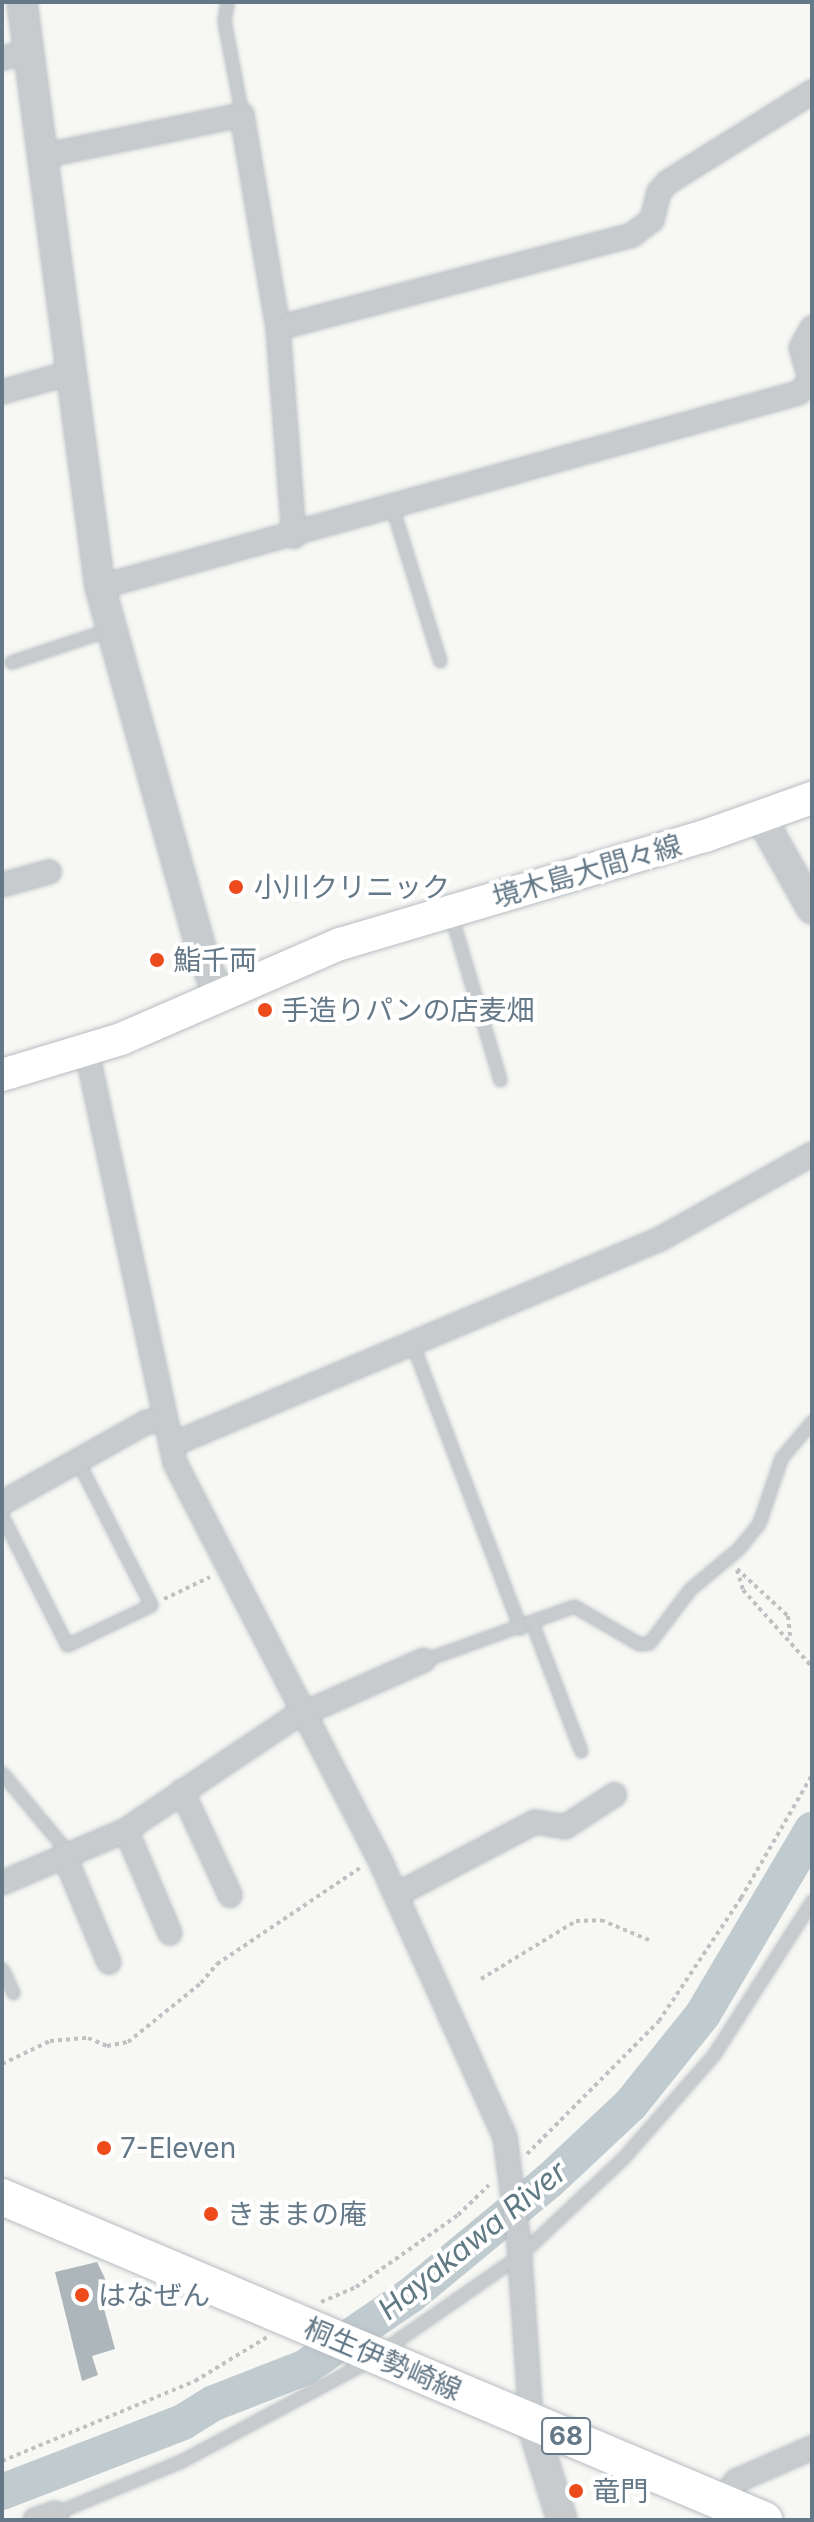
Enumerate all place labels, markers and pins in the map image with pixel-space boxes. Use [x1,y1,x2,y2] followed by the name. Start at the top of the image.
[254,870,450,904] place label: 小川クリニック
[225,876,247,898] marker: 小川クリニック
[173,943,257,977] place label: 鮨千両
[148,951,166,969] marker: 鮨千両
[281,993,533,1027] place label: 手造りパンの店麦畑
[256,1001,274,1019] marker: 手造りパンの店麦畑
[120,2131,236,2165] place label: 7-Eleven
[95,2139,113,2157] marker: 7-Eleven
[227,2197,367,2231] place label: きままの庵
[202,2205,220,2223] marker: きままの庵
[98,2278,210,2312] place label: はなぜん
[73,2286,91,2304] marker: はなぜん
[592,2474,648,2508] place label: 竜門
[567,2482,585,2500] marker: 竜門

